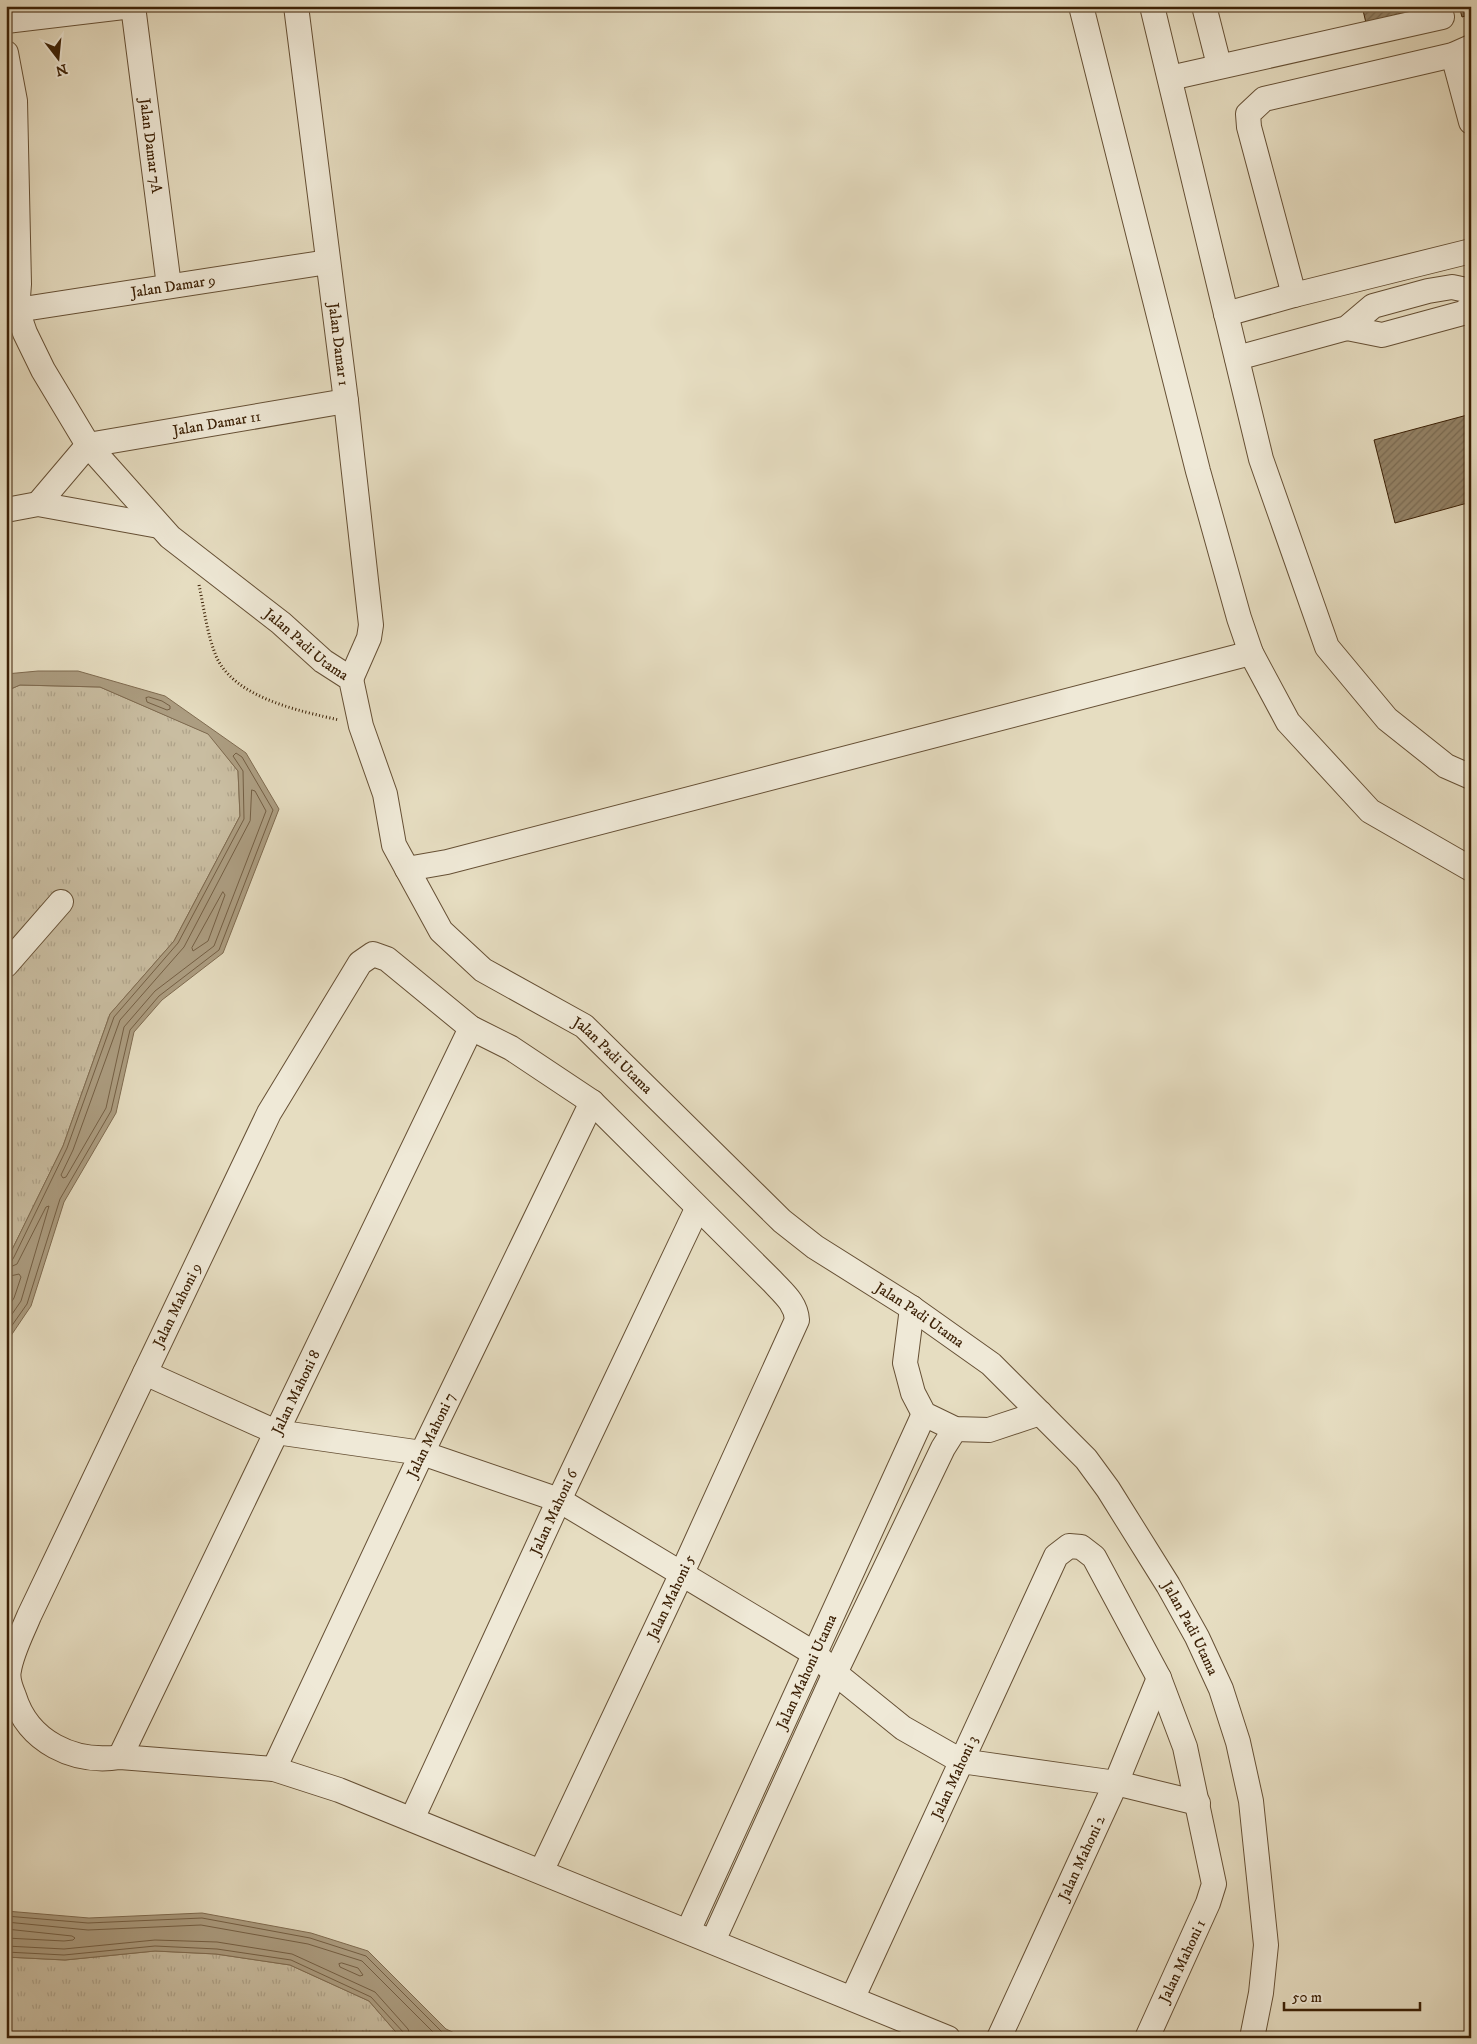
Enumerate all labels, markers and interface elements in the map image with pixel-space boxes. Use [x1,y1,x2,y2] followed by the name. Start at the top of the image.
[32,32,82,82] north arrow
[53,59,69,80] text: N
[135,95,166,195] street label: Jalan Damar 7A
[128,270,217,303] street label: Jalan Damar 9
[323,300,353,387] street label: Jalan Damar 1
[169,407,262,441] street label: Jalan Damar 11
[259,603,353,685] street label: Jalan Padi Utama
[568,1012,657,1099] street label: Jalan Padi Utama
[148,1260,206,1352] street label: Jalan Mahoni 9
[870,1277,968,1352] street label: Jalan Padi Utama
[267,1347,325,1440] street label: Jalan Mahoni 8
[402,1390,460,1483] street label: Jalan Mahoni 7
[525,1465,583,1560] street label: Jalan Mahoni 6
[642,1551,699,1645] street label: Jalan Mahoni 5
[1157,1576,1223,1679] street label: Jalan Padi Utama
[772,1611,842,1734] street label: Jalan Mahoni Utama
[926,1733,982,1824] street label: Jalan Mahoni 3
[1053,1812,1110,1906] street label: Jalan Mahoni 2
[1154,1917,1210,2008] street label: Jalan Mahoni 1
[1284,1979,1421,2011] scale bar
[1292,1988,1322,2007] text: 50 m

